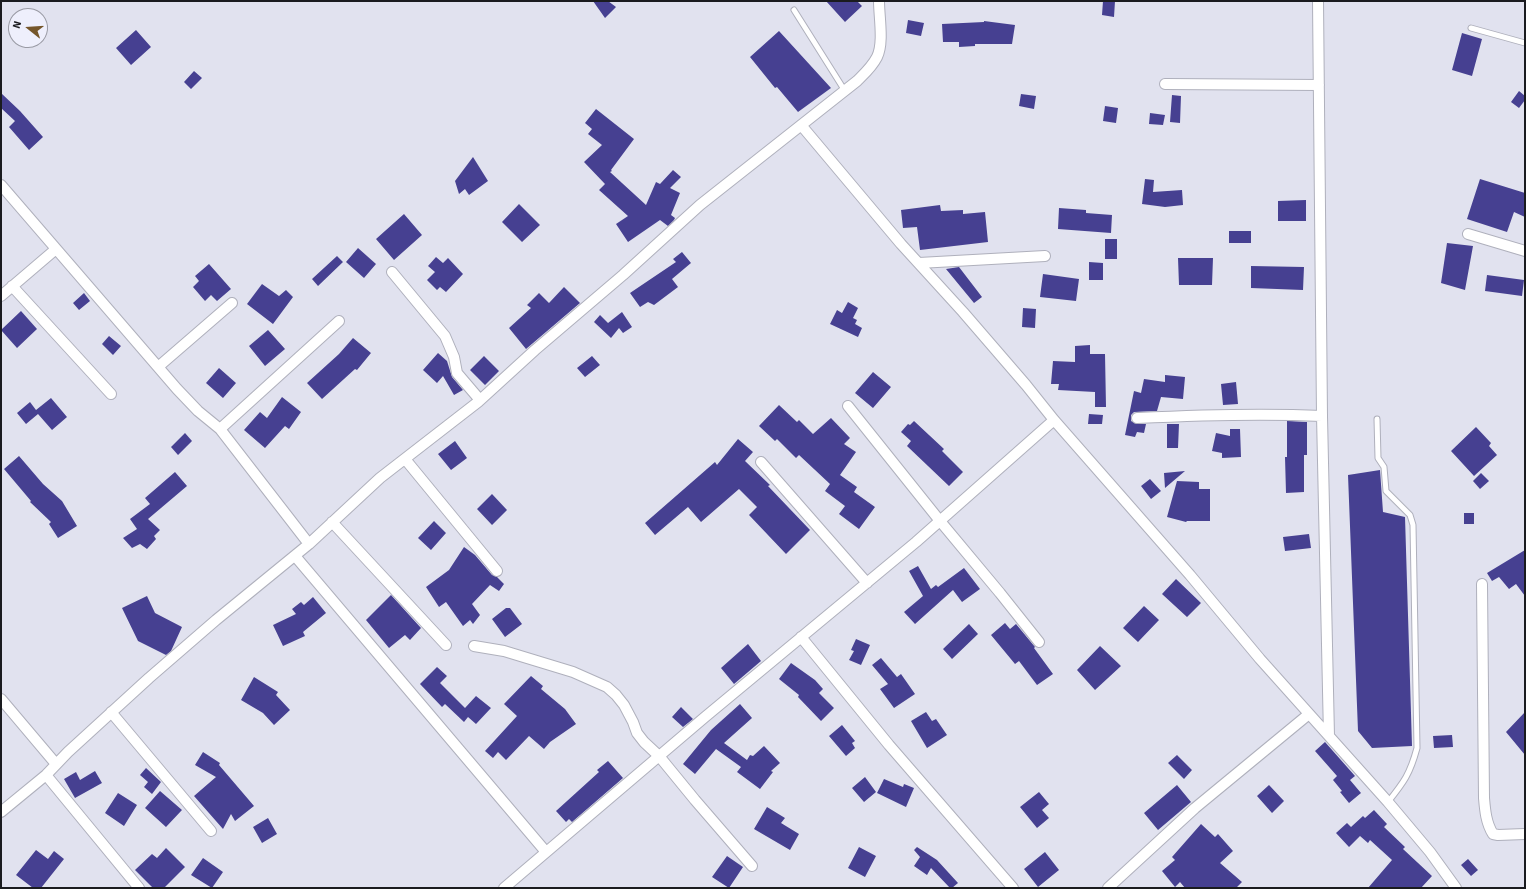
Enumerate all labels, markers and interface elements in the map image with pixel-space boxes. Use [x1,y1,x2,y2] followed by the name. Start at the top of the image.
[8,8,48,48] north arrow
[9,19,25,30] text: N

